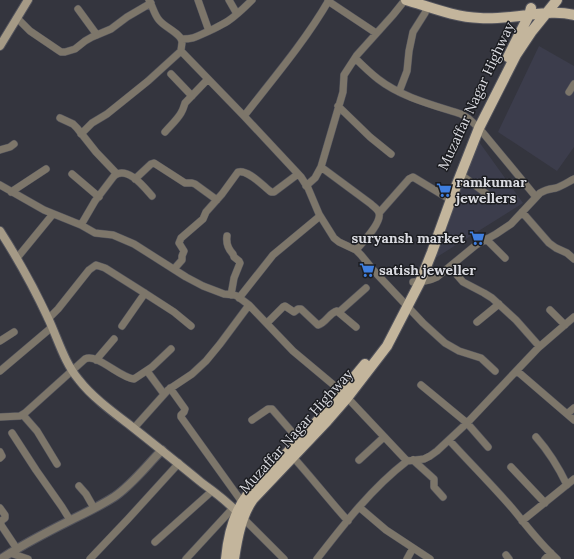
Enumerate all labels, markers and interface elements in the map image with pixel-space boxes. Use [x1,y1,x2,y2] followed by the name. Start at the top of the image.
[434,19,519,173] street label: Muzaffar Nagar Highway
[454,173,527,207] place label: ramkumar jewellers
[435,181,453,199] supermarket icon: ramkumar jewellers
[351,229,465,247] place label: suryansh market
[468,229,486,247] supermarket icon: suryansh market
[358,261,376,279] supermarket icon: satish jeweller
[379,261,476,279] place label: satish jeweller
[235,365,357,497] street label: Muzaffar Nagar Highway

